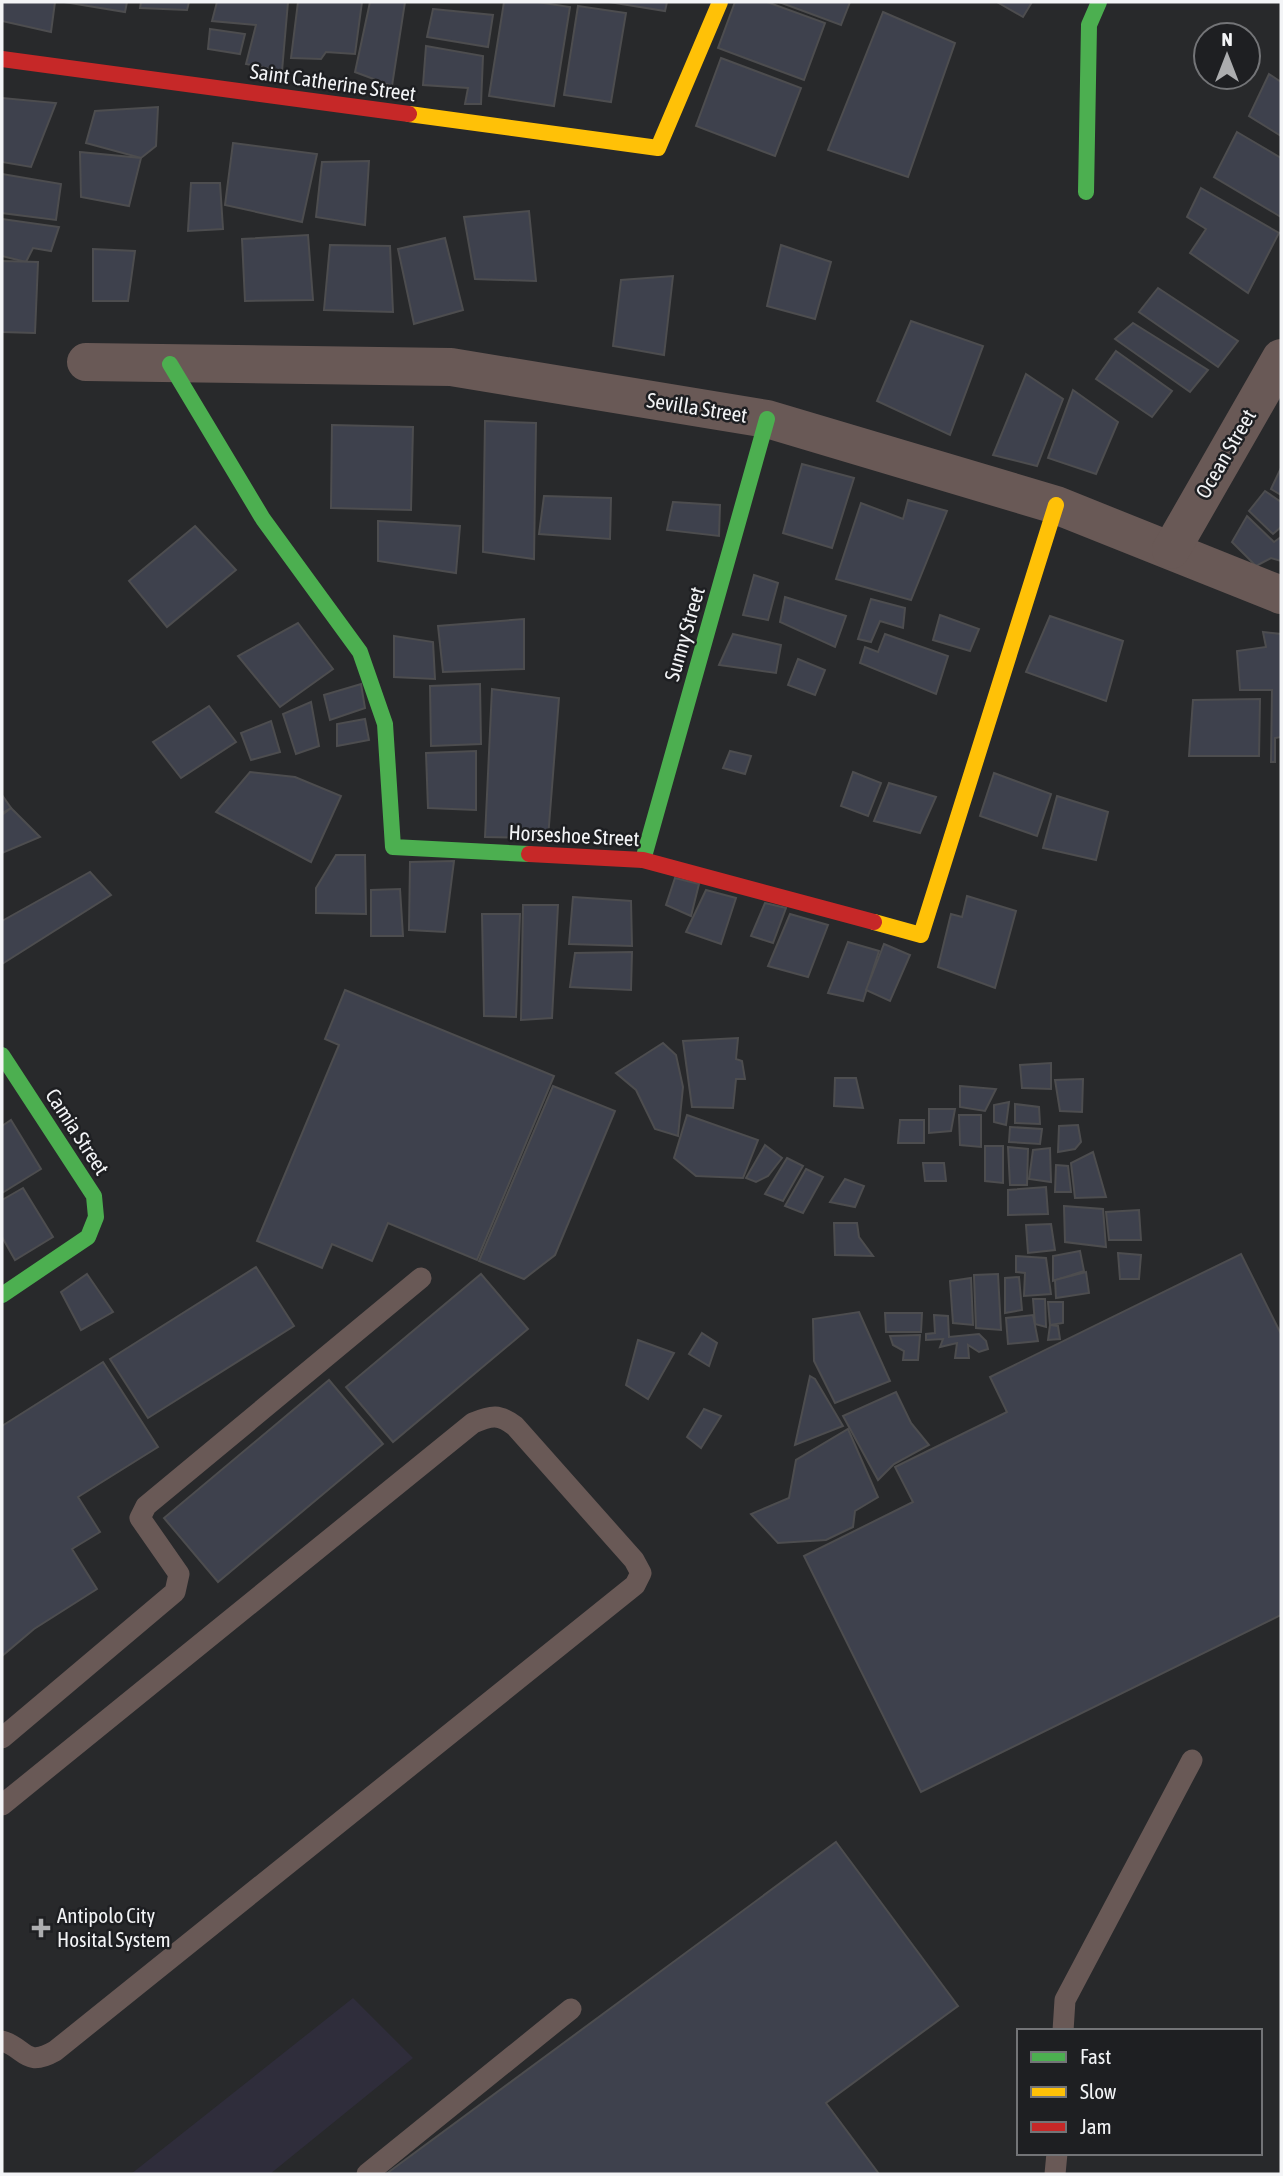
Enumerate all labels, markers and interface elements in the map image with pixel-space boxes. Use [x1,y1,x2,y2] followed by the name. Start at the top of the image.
[1192,21,1262,91] north arrow
[1221,28,1233,50] text: N
[249,58,418,106] street label: Saint Catherine Street
[645,387,749,427] street label: Sevilla Street
[1190,405,1260,502] street label: Ocean Street
[659,584,709,684] street label: Sunny Street
[508,820,640,850] street label: Horseshoe Street
[41,1084,115,1179] street label: Camia Street
[57,1903,171,1951] place label: Antipolo City Hosital System
[31,1918,51,1938] marker: Antipolo City Hosital System
[1017,2029,1262,2155] legend
[1080,2044,1111,2068] text: Fast
[1080,2079,1117,2103] text: Slow
[1080,2114,1112,2138] text: Jam

